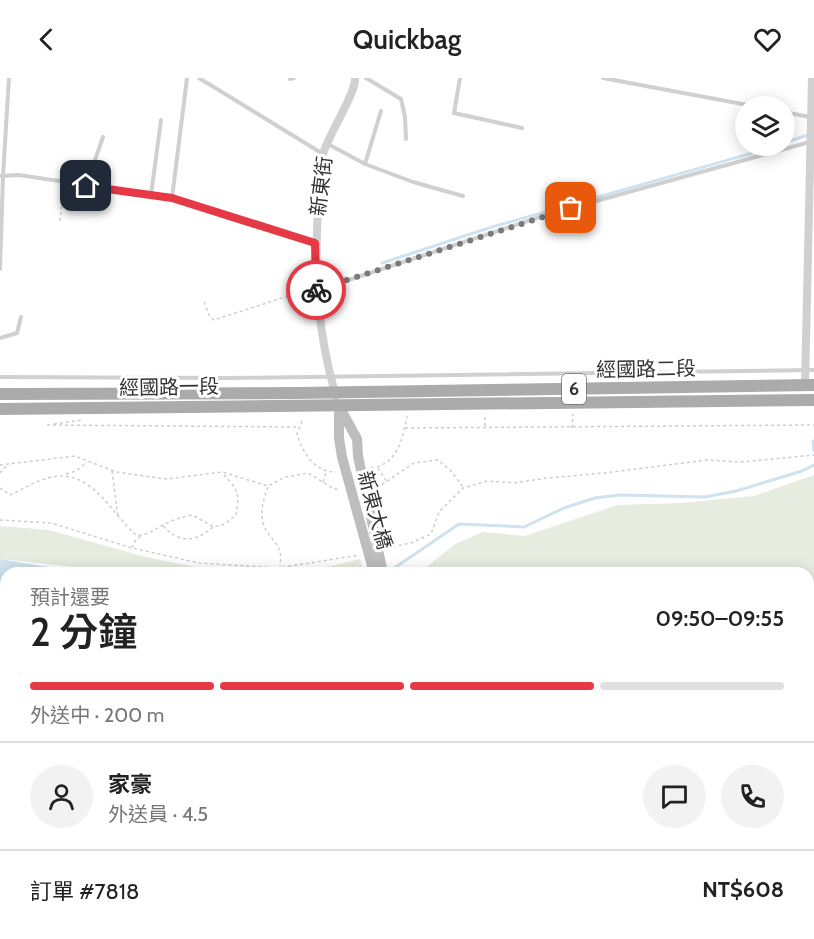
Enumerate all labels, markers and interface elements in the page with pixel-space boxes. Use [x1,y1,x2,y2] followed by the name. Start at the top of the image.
[30,23,63,56] icon: back
[353,23,461,56] text: Quickbag
[751,23,784,56] icon: heart
[735,96,795,156] map controls
[735,96,795,156] button: layers
[305,155,337,217] street label: 新東街
[60,160,111,211] pin
[69,169,102,202] icon: home
[545,182,596,233] pin
[554,191,587,224] icon: bag
[286,260,346,320] courier
[300,274,333,307] icon: bike
[596,356,696,382] street label: 經國路二段
[119,374,219,400] street label: 經國路一段
[562,374,586,404] road number: 6
[353,468,397,552] street label: 新東大橋
[30,585,110,609] text: 預計還要
[656,605,784,632] text: 09:50–09:55
[30,608,137,656] text: 2 分鐘
[30,703,164,727] text: 外送中 · 200 m
[30,765,93,828] button: person
[643,765,706,828] button: chat
[721,765,784,828] button: phone
[108,771,152,798] text: 家豪
[108,802,208,826] text: 外送員 · 4.5
[702,876,784,903] text: NT$608
[30,878,139,905] text: 訂單 #7818

